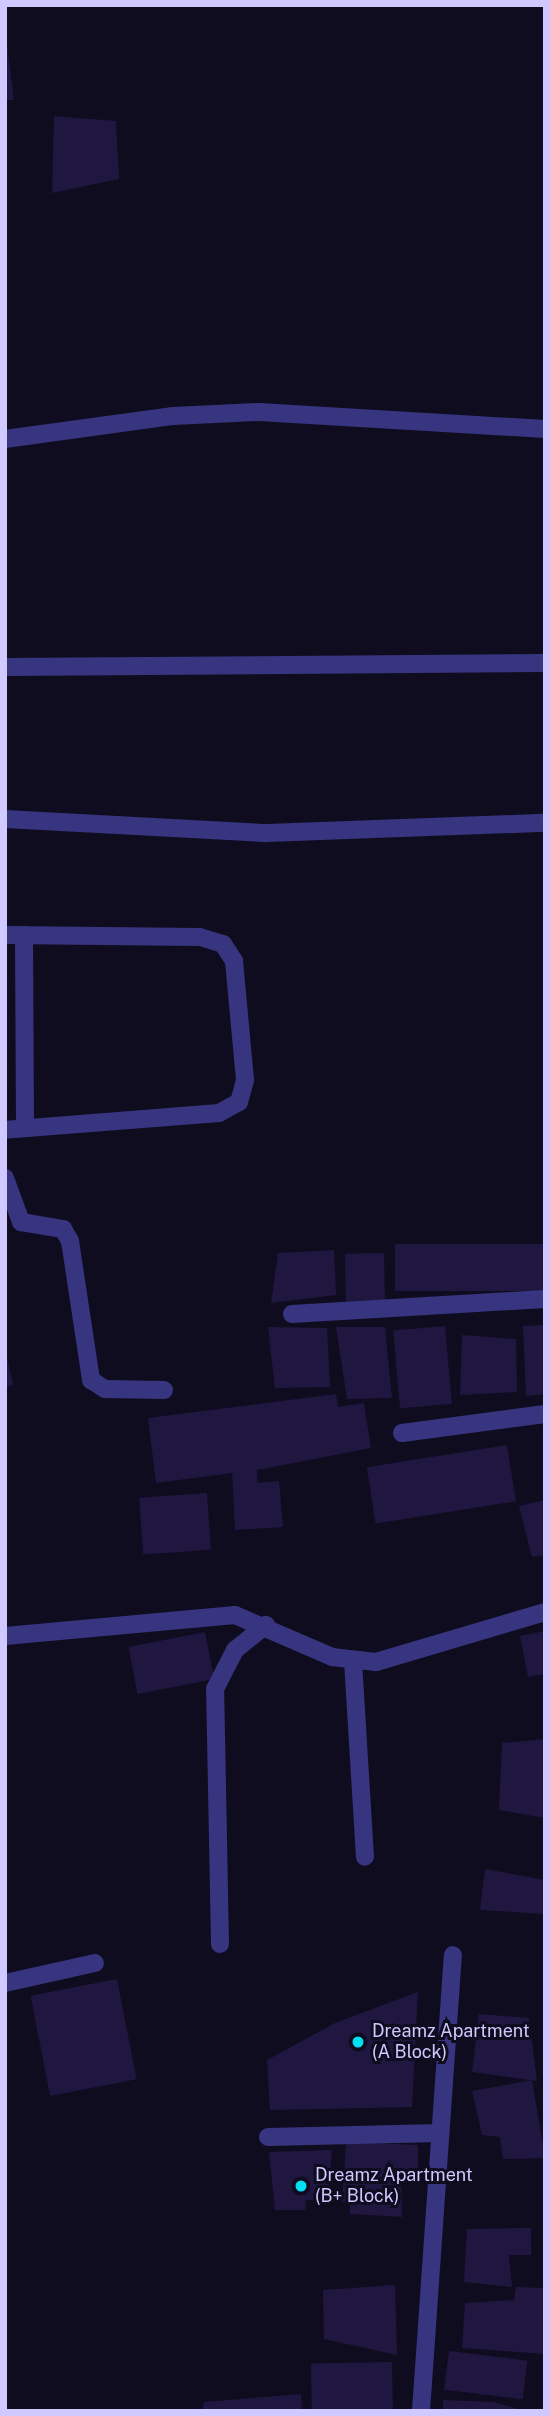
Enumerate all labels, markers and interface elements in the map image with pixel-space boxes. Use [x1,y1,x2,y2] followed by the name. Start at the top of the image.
[372,2021,530,2064] place label: Dreamz Apartment (A Block)
[350,2034,366,2050] marker: Dreamz Apartment (A Block)
[315,2165,473,2208] place label: Dreamz Apartment (B+ Block)
[293,2178,309,2194] marker: Dreamz Apartment (B+ Block)

